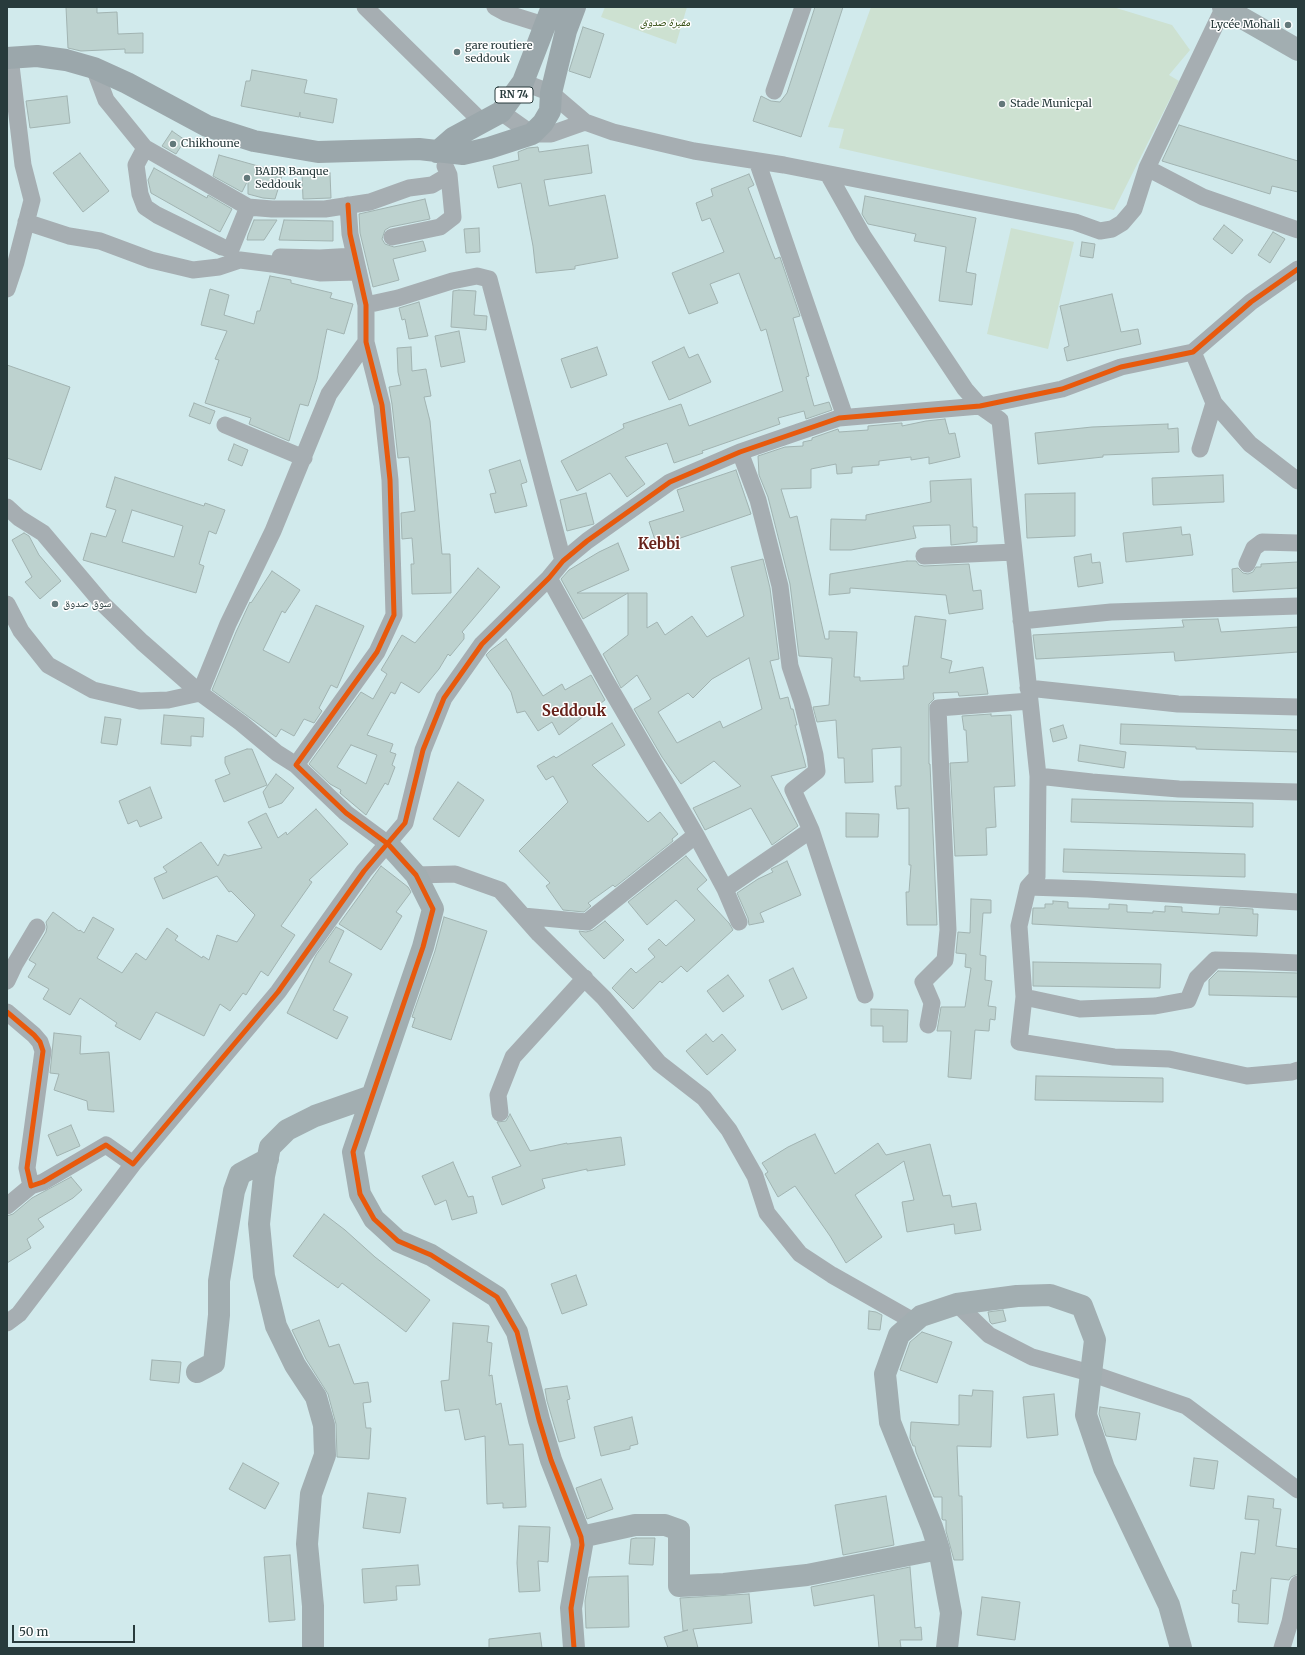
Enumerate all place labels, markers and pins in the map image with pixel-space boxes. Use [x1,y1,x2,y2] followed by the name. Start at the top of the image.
[1210,18,1280,32] place label: Lycée Mohali
[1283,20,1293,30] marker: Lycée Mohali
[465,39,533,65] place label: gare routiere seddouk
[452,47,462,57] marker: gare routiere seddouk
[1010,97,1092,111] place label: Stade Municpal
[997,99,1007,109] marker: Stade Municpal
[181,137,239,151] place label: Chikhoune
[168,139,178,149] marker: Chikhoune
[255,165,328,191] place label: BADR Banque Seddouk
[242,173,252,183] marker: BADR Banque Seddouk
[63,597,111,611] place label: سوق صدوق
[50,599,60,609] marker: سوق صدوق

